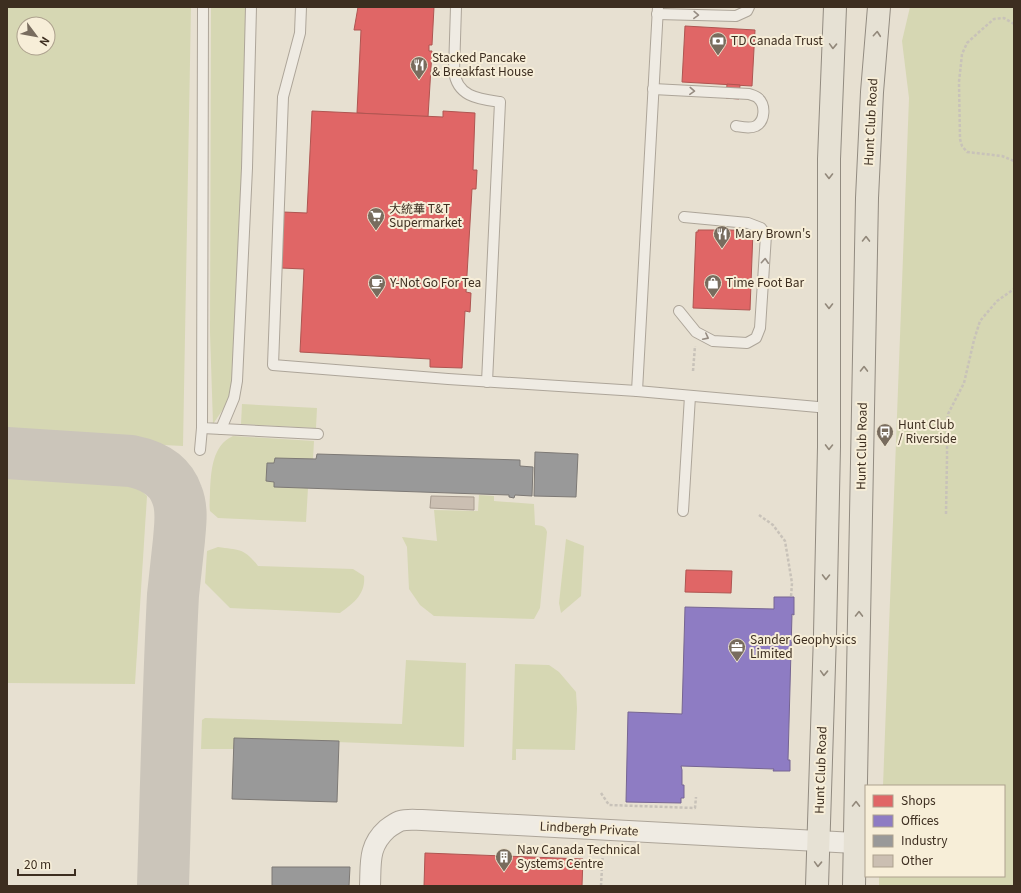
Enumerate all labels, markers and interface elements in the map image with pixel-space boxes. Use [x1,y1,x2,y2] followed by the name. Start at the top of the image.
[693,11,699,19] one-way arrow
[16,16,56,56] north arrow
[708,31,728,56] bank icon: TD Canada Trust
[731,31,823,48] place label: TD Canada Trust
[872,31,881,37] one-way arrow
[36,34,54,50] text: N
[829,43,837,49] one-way arrow
[432,48,534,79] place label: Stacked Pancake & Breakfast House
[409,55,429,80] restaurant icon: Stacked Pancake & Breakfast House
[859,78,880,166] street label: Hunt Club Road
[689,86,695,95] one-way arrow
[825,173,833,179] one-way arrow
[389,199,463,230] place label: 大統華 T&T Supermarket
[366,206,386,231] supermarket icon: 大統華 T&T Supermarket
[712,224,732,249] restaurant icon: Mary Brown's
[735,224,811,241] place label: Mary Brown's
[862,236,871,242] one-way arrow
[760,258,769,264] one-way arrow
[367,273,387,298] cafe icon: Y-Not Go For Tea
[389,273,481,290] place label: Y-Not Go For Tea
[703,273,723,298] shop icon: Time Foot Bar
[726,273,804,290] place label: Time Foot Bar
[825,303,833,309] one-way arrow
[702,332,709,340] one-way arrow
[860,366,868,372] one-way arrow
[851,402,870,490] street label: Hunt Club Road
[898,415,957,446] place label: Hunt Club / Riverside
[875,422,895,447] bus stop icon: Hunt Club / Riverside
[825,444,833,450] one-way arrow
[822,574,830,580] one-way arrow
[855,611,863,617] one-way arrow
[750,630,857,661] place label: Sander Geophysics Limited
[727,637,747,662] office icon: Sander Geophysics Limited
[820,670,828,676] one-way arrow
[809,726,830,814] street label: Hunt Club Road
[865,785,1005,877] legend
[901,791,936,808] text: Shops
[851,801,860,807] one-way arrow
[901,811,939,828] text: Offices
[539,816,639,839] street label: Lindbergh Private
[901,831,948,848] text: Industry
[517,840,640,871] place label: Nav Canada Technical Systems Centre
[494,847,514,872] building icon: Nav Canada Technical Systems Centre
[18,851,75,877] scale bar
[901,851,933,868] text: Other
[24,855,51,872] text: 20 m
[814,861,822,867] one-way arrow

